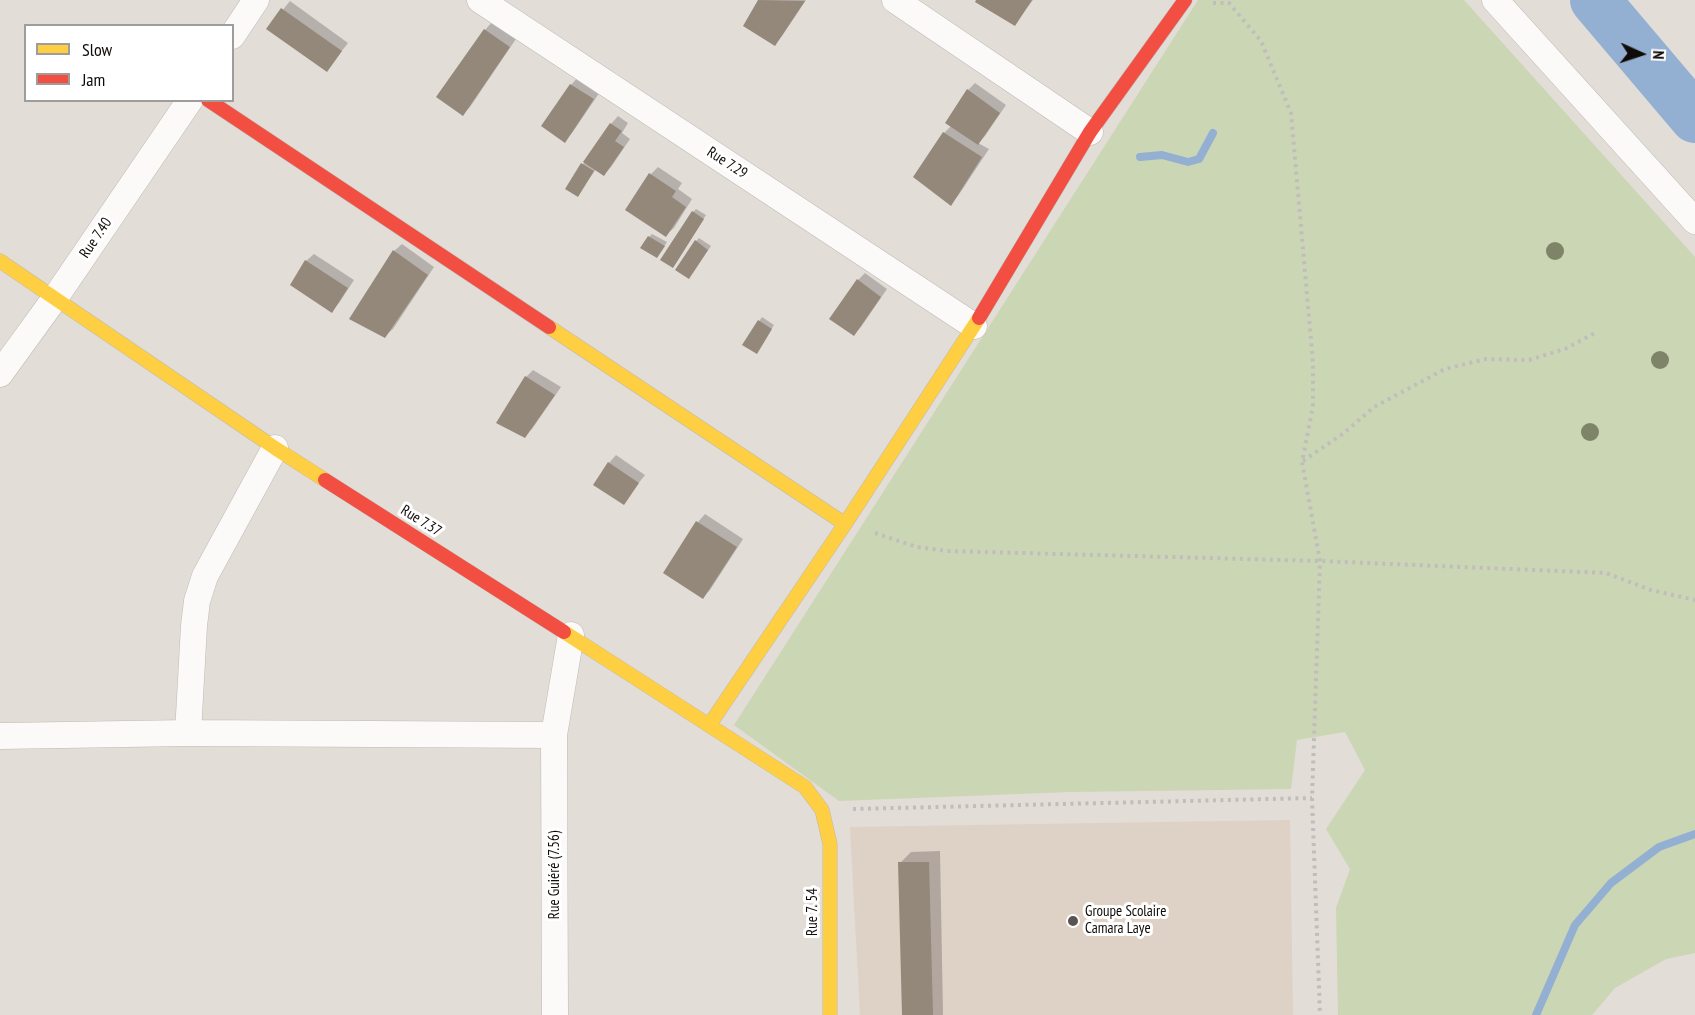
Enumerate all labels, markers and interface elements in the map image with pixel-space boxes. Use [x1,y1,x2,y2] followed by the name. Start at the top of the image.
[24,24,234,102] legend
[1611,24,1671,84] north arrow
[82,38,112,61] text: Slow
[1649,50,1669,60] text: N
[82,68,105,91] text: Jam
[703,143,751,183] street label: Rue 7.29
[76,214,116,262] street label: Rue 7.40
[397,502,445,540] street label: Rue 7.37
[546,831,564,919] street label: Rue Guiéré (7.56)
[804,888,822,936] street label: Rue 7. 54
[1085,903,1166,938] place label: Groupe Scolaire Camara Laye
[1066,914,1080,928] marker: Groupe Scolaire Camara Laye

